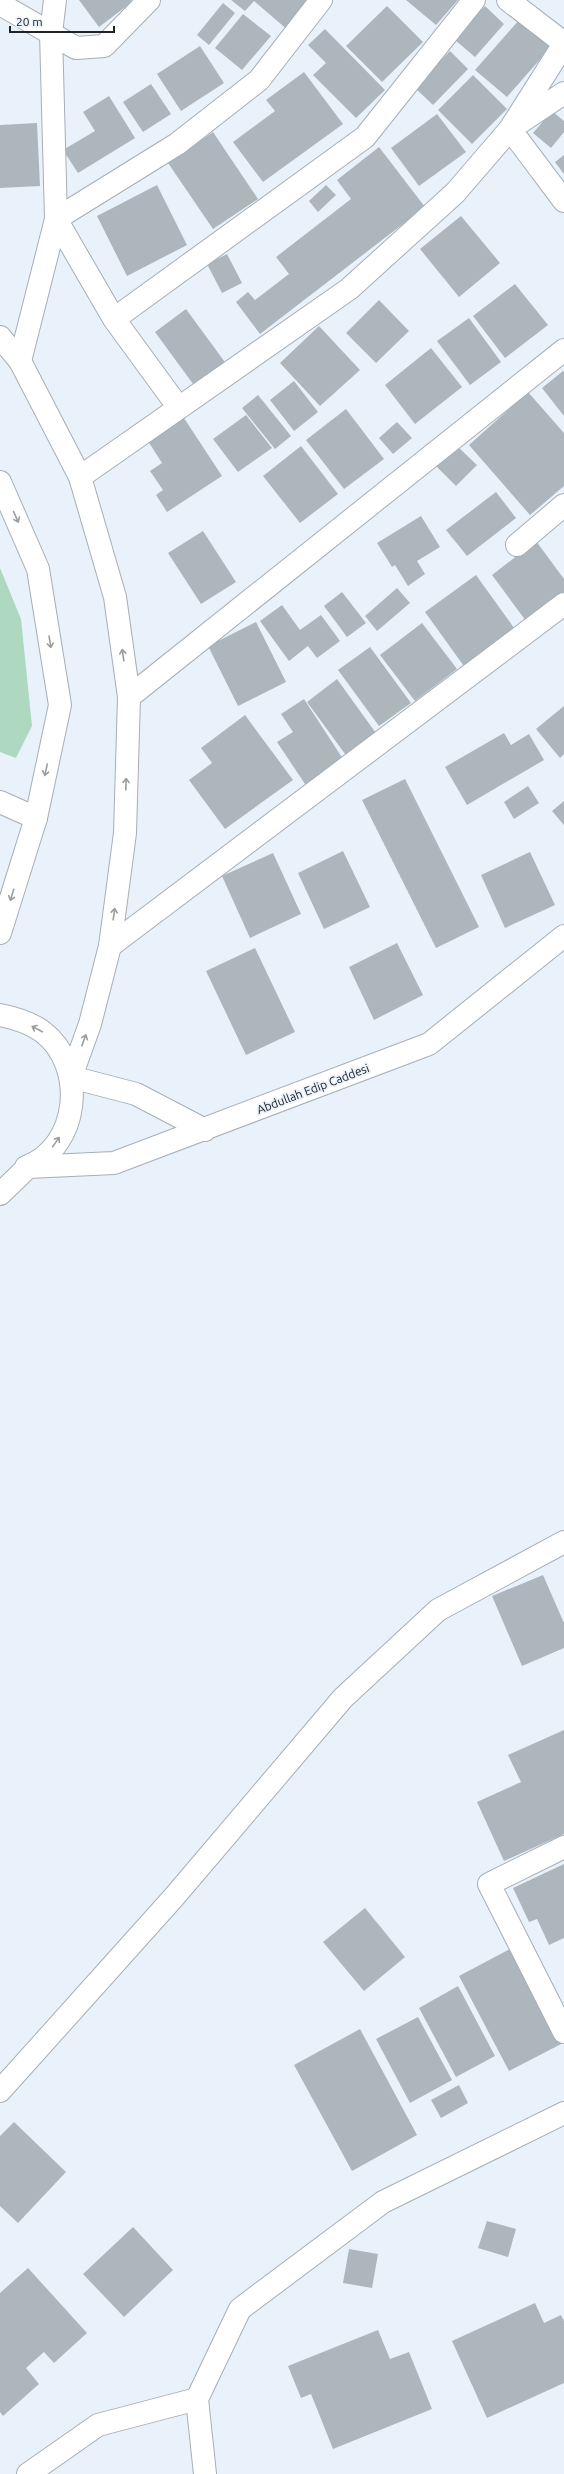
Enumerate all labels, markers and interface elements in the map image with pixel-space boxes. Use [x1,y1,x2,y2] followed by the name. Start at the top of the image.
[10,8,114,34] scale bar
[16,15,43,28] text: 20 m
[12,511,20,523] one-way arrow
[46,635,54,648] one-way arrow
[119,649,127,662] one-way arrow
[42,763,50,776] one-way arrow
[122,778,130,791] one-way arrow
[8,888,15,901] one-way arrow
[110,908,118,921] one-way arrow
[31,1024,43,1032] one-way arrow
[81,1034,89,1046] one-way arrow
[255,1061,371,1116] street label: Abdullah Edip Caddesi
[52,1137,60,1148] one-way arrow

